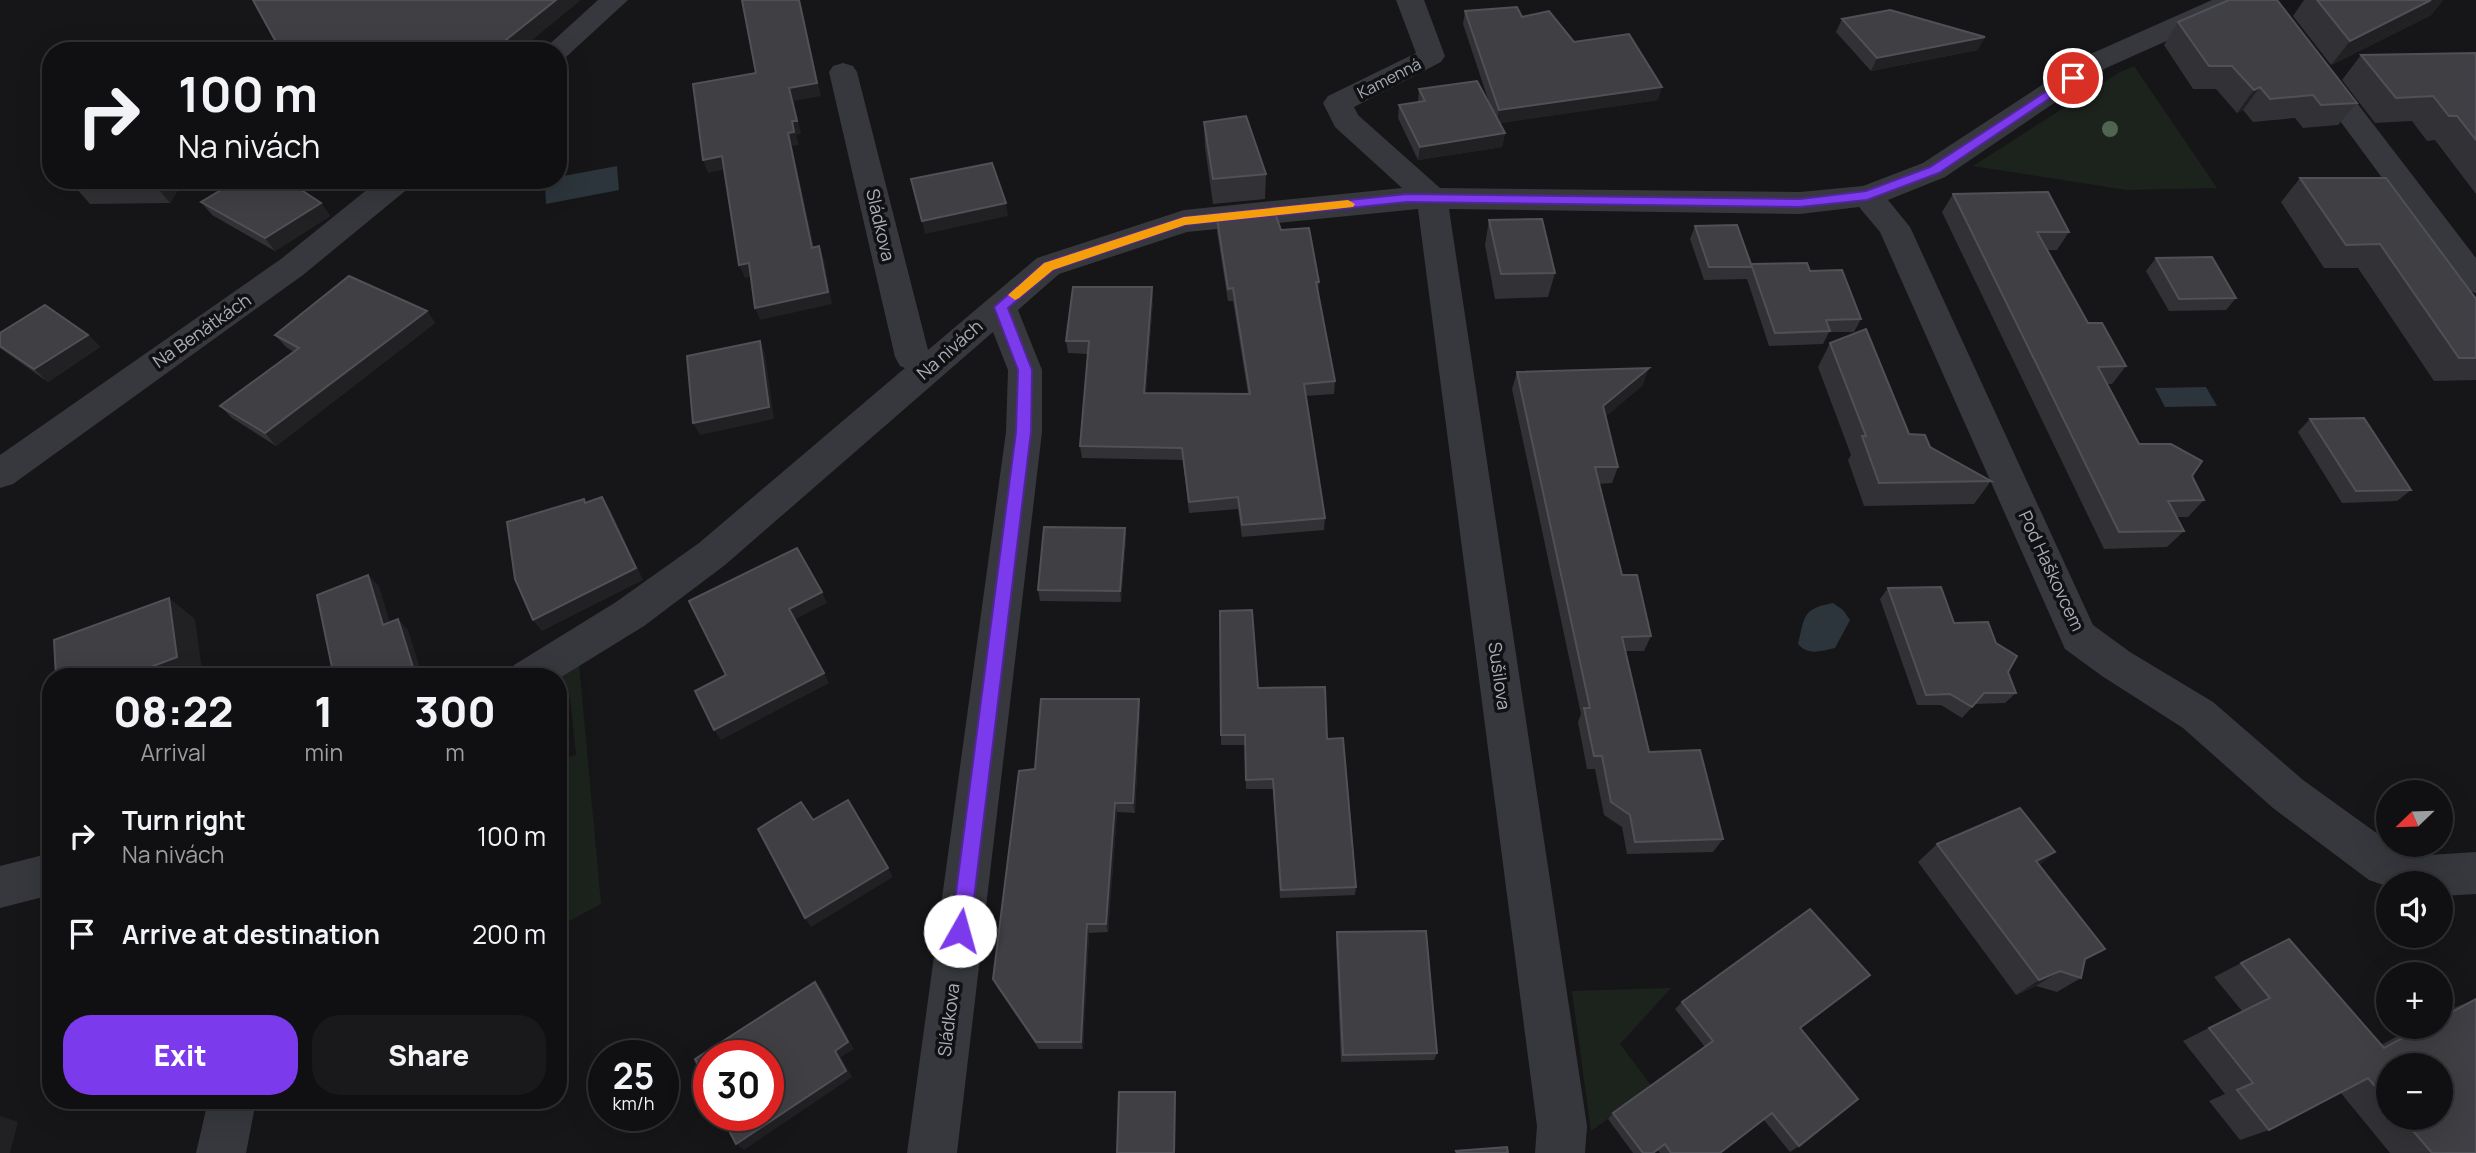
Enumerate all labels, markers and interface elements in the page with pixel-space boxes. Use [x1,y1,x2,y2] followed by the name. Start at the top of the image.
[2043,48,2103,108] pin
[1353,53,1425,103] street label: Kamenná
[2054,59,2092,97] icon: arrive
[178,60,318,127] text: 100 m
[63,70,154,161] icon: right
[178,124,320,168] text: Na nivách
[861,186,901,263] street label: Sládkova
[148,287,255,373] street label: Na Benátkách
[911,314,987,385] street label: Na nivách
[2013,506,2090,635] street label: Pod Haškovcem
[1483,640,1517,711] street label: Sušilova
[113,682,233,740] text: 08:22
[314,682,333,740] text: 1
[414,682,496,740] text: 300
[140,736,206,768] text: Arrival
[305,736,343,768] text: min
[445,736,465,768] text: m
[2376,780,2454,858] north arrow
[2376,780,2453,1130] map controls
[122,802,246,838] text: Turn right
[63,817,101,855] icon: right
[477,818,546,854] text: 100 m
[122,838,224,870] text: Na nivách
[2376,871,2453,948] button: sound
[923,894,997,968] position arrow
[63,915,101,953] icon: arrive
[122,916,380,952] text: Arrive at destination
[472,916,546,952] text: 200 m
[2376,962,2453,1039] button: +
[932,982,964,1058] street label: Sládkova
[63,1015,298,1095] button: Exit
[312,1015,546,1095] button: Share
[693,1040,784,1131] speed limit sign: 30
[613,1052,654,1100] text: 25
[2376,1053,2453,1130] button: −
[613,1091,654,1115] text: km/h

